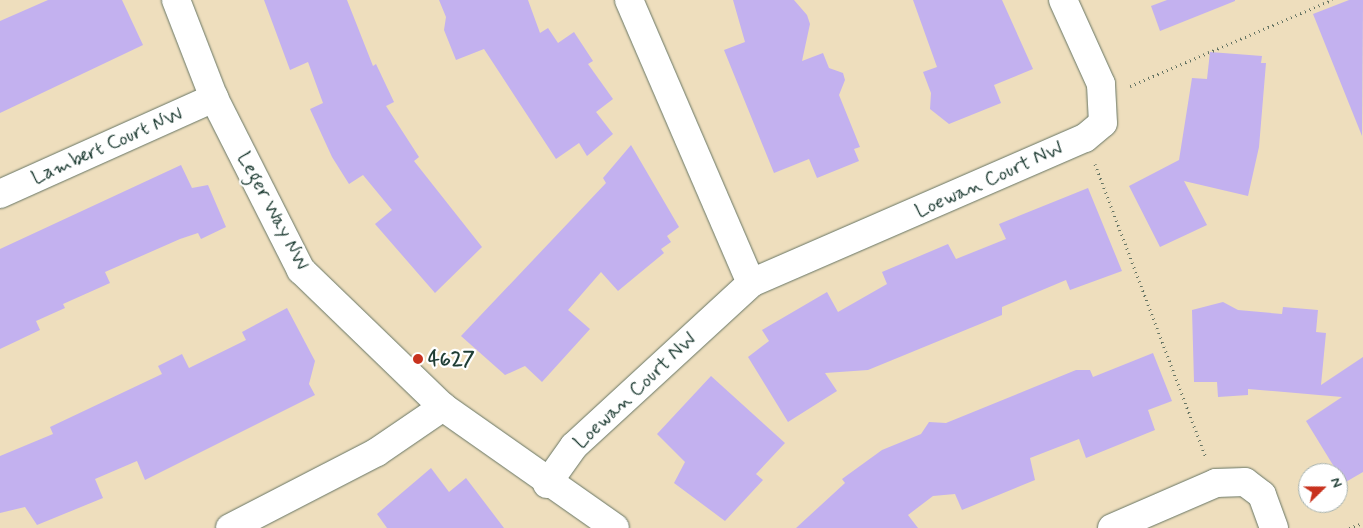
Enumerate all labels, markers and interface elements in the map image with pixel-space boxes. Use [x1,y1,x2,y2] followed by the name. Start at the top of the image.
[26,101,188,191] street label: Lambert Court NW
[911,137,1067,223] street label: Loewan Court NW
[232,148,314,274] street label: Leger Way NW
[569,328,701,454] street label: Loewan Court NW
[428,347,475,371] place label: 4627
[412,353,424,365] marker: 4627
[1298,463,1348,513] north arrow
[1326,475,1346,490] text: N

